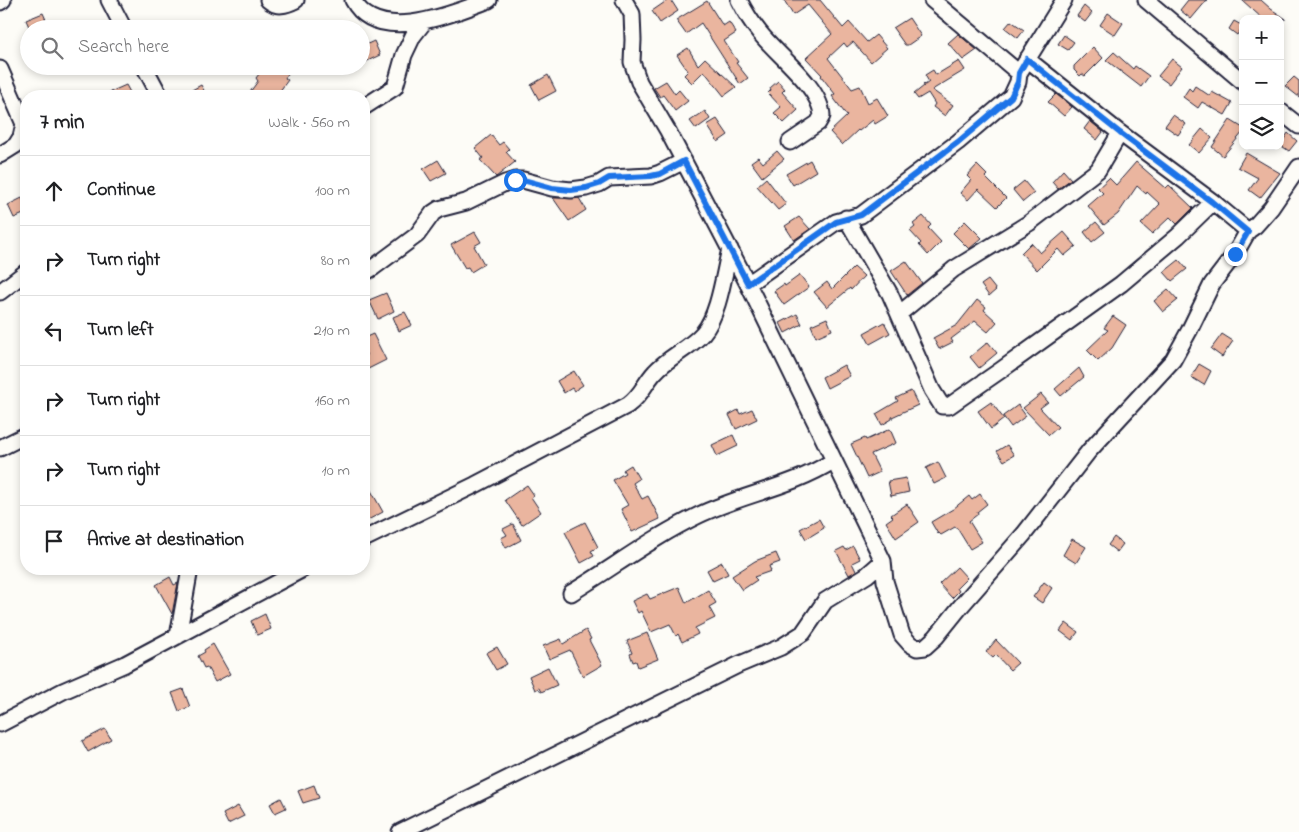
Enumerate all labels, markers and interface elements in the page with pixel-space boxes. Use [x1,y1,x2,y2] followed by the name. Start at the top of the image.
[1239,15,1284,150] map controls
[1239,15,1284,60] button: +
[20,20,370,75] search box
[38,34,66,62] icon: search
[78,34,169,61] text: Search here
[1239,60,1284,105] button: −
[1239,105,1284,150] button: layers
[40,108,84,138] text: 7 min
[268,111,350,135] text: Walk · 560 m
[504,169,527,192] route start
[40,177,68,205] icon: ahead
[87,177,155,204] text: Continue
[315,179,350,203] text: 100 m
[1224,243,1247,266] route end
[40,247,68,275] icon: right
[87,247,160,274] text: Turn right
[321,249,350,273] text: 80 m
[40,317,68,345] icon: left
[87,317,154,344] text: Turn left
[314,319,350,343] text: 210 m
[40,387,68,415] icon: right
[87,387,160,414] text: Turn right
[315,389,350,413] text: 160 m
[40,457,68,485] icon: right
[87,457,160,484] text: Turn right
[322,459,350,483] text: 10 m
[40,527,68,555] icon: arrive
[87,527,244,554] text: Arrive at destination

